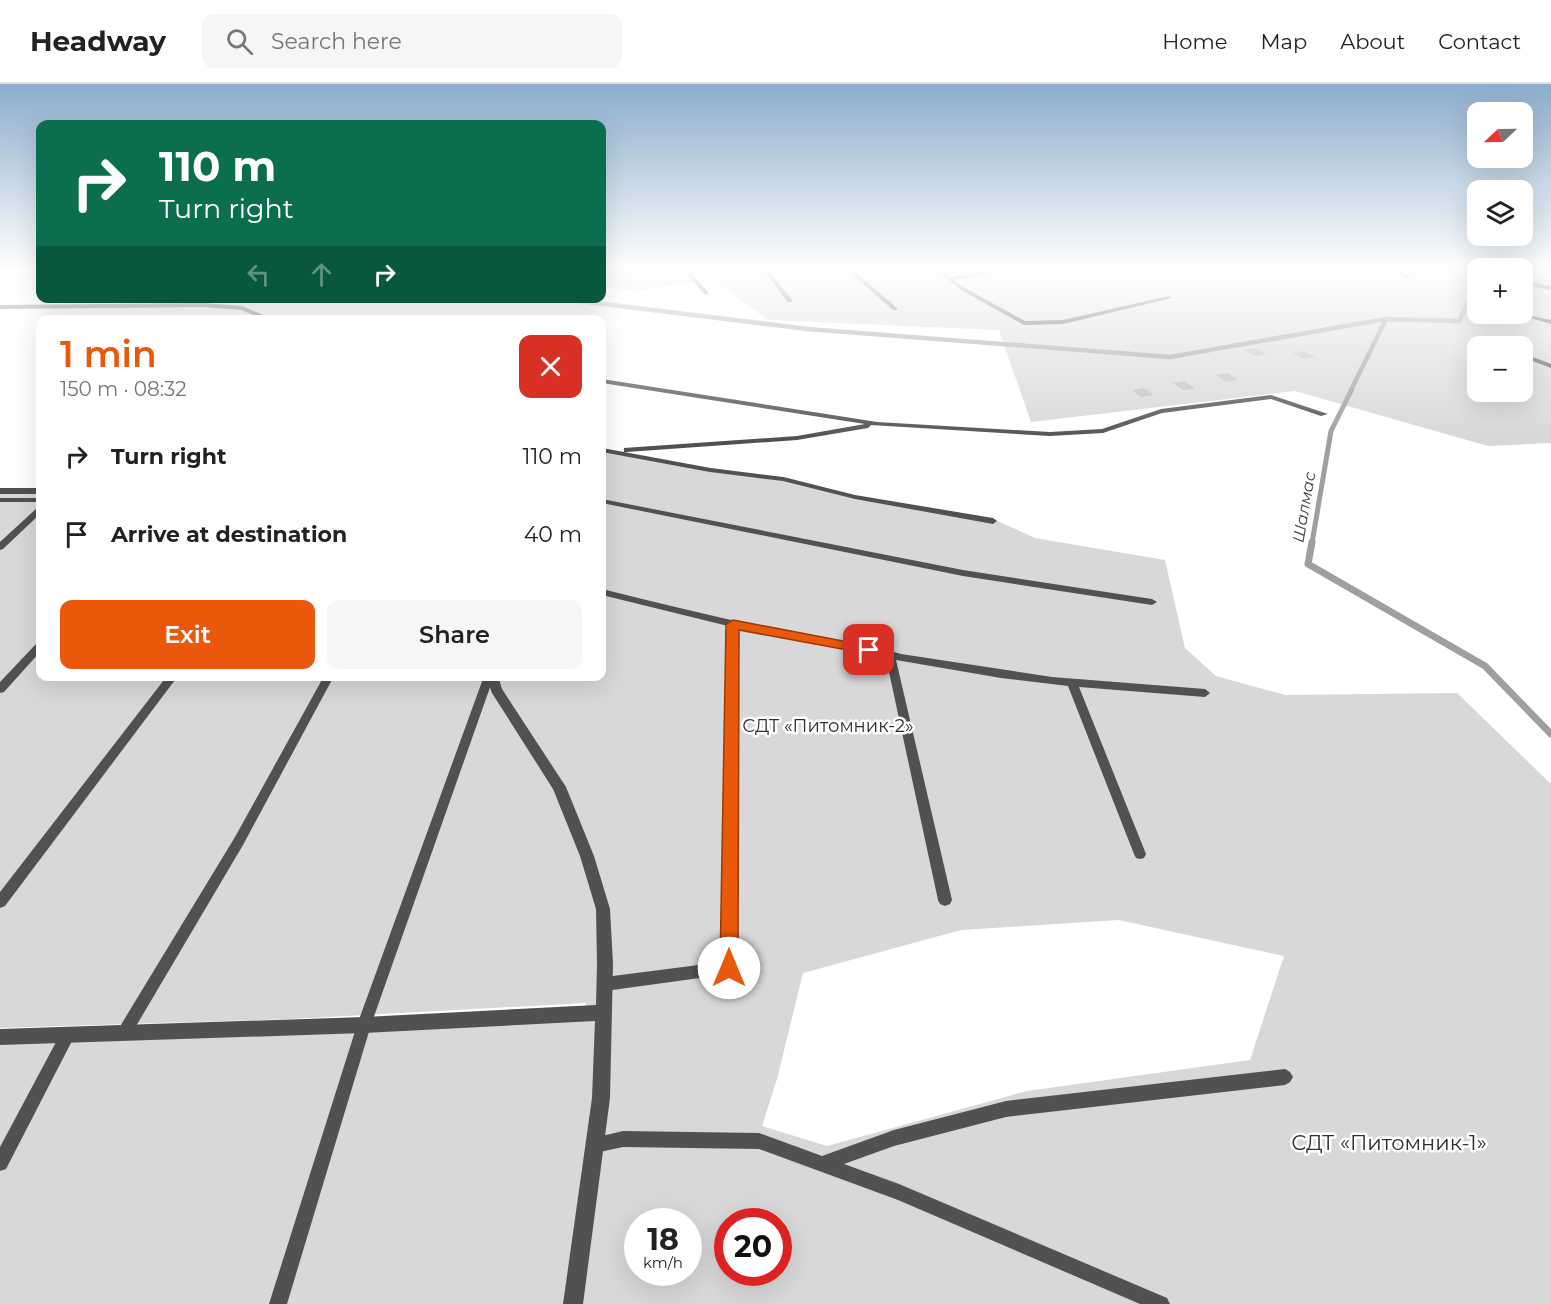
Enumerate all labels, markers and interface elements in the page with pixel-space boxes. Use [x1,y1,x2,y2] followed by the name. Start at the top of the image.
[202,14,622,68] search box
[30,24,166,58] text: Headway
[223,25,256,58] icon: search
[271,28,402,55] text: Search here
[1162,29,1227,54] text: Home
[1260,29,1307,54] text: Map
[1340,29,1405,54] text: About
[1438,29,1521,54] text: Contact
[1467,102,1533,168] north arrow
[1467,102,1533,402] map controls
[159,140,276,192] text: 110 m
[60,144,138,222] icon: right
[1467,180,1533,246] button: layers
[159,192,294,225] text: Turn right
[242,258,275,291] icon: left
[305,258,338,291] icon: ahead
[368,258,401,291] icon: right
[1467,258,1533,324] button: +
[60,332,157,376] text: 1 min
[519,335,582,398] button: close
[1467,336,1533,402] button: −
[60,377,187,401] text: 150 m · 08:32
[60,440,93,473] icon: right
[111,443,226,470] text: Turn right
[522,443,582,470] text: 110 m
[1288,469,1320,544] water label: Шалмас
[60,518,93,551] icon: arrive
[111,521,347,548] text: Arrive at destination
[524,521,582,548] text: 40 m
[60,600,315,669] button: Exit
[327,600,582,669] button: Share
[843,624,894,675] pin
[852,633,885,666] icon: arrive
[742,715,914,737] park label: СДТ «Питомник-2»
[697,936,761,1000] position arrow
[1291,1130,1487,1155] park label: СДТ «Питомник-1»
[714,1208,792,1286] speed limit sign: 20
[647,1221,679,1258] text: 18
[643,1253,683,1272] text: km/h

